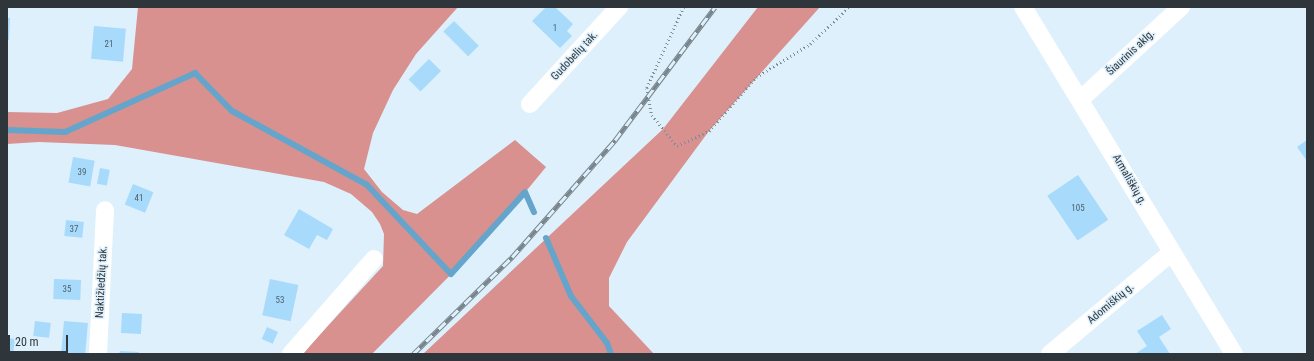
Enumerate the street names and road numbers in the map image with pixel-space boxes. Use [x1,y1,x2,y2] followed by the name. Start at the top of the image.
[1104,27,1158,79] street label: Šiaurinis aklg.
[549,29,601,83] street label: Gudobelių tak.
[1109,152,1149,208] street label: Armališkių g.
[94,246,110,318] street label: Naktižiedžių tak.
[1085,281,1137,327] street label: Adomiškių g.

